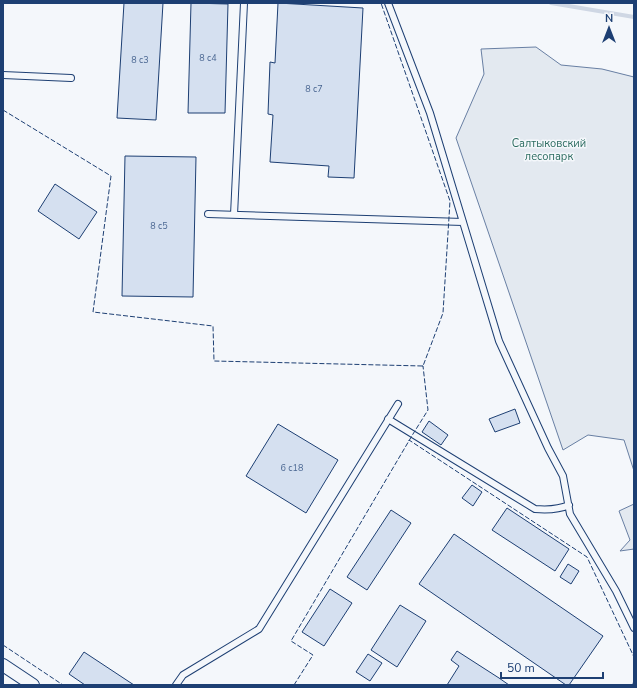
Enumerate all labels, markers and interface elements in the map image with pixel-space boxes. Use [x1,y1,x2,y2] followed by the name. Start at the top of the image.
[589,8,629,48] north arrow
[605,11,613,26] text: N
[199,52,217,64] house number: 8 с4
[131,54,149,66] house number: 8 с3
[305,83,323,95] house number: 8 с7
[512,136,586,164] park label: Салтыковский лесопарк
[150,220,168,232] house number: 8 с5
[281,462,303,474] house number: 6 с18
[501,654,603,680] scale bar
[507,660,535,676] text: 50 m

